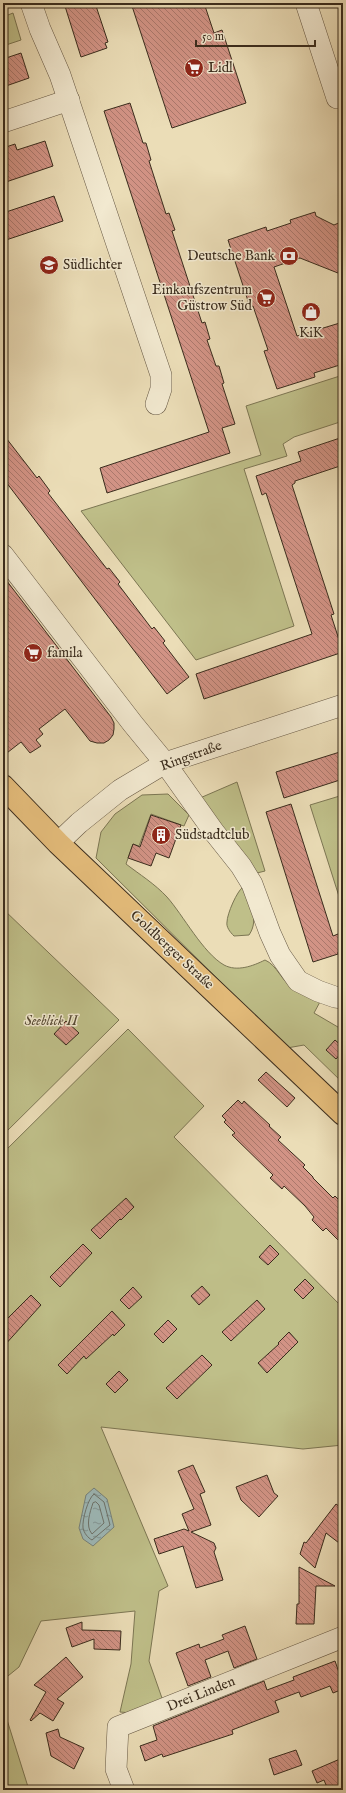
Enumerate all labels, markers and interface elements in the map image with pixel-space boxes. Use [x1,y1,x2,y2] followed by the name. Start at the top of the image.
[196,22,315,48] scale bar
[202,29,224,44] text: 50 m
[183,57,205,79] supermarket icon: Lidl
[208,59,233,77] place label: Lidl
[278,245,300,267] bank icon: Deutsche Bank
[187,247,275,265] place label: Deutsche Bank
[38,254,60,276] school or university icon: Südlichter
[63,256,122,274] place label: Südlichter
[152,281,253,315] place label: Einkaufszentrum Güstrow Süd
[255,287,277,309] supermarket icon: Einkaufszentrum Güstrow Süd
[300,301,322,323] shop icon: KiK
[299,324,324,342] place label: KiK
[22,642,44,664] supermarket icon: famila
[47,644,84,662] place label: famila
[158,736,225,775] street label: Ringstraße
[150,824,172,846] building icon: Südstadtclub
[175,826,249,844] place label: Südstadtclub
[126,907,218,994] street label: Goldberger Straße
[24,1012,79,1030] park label: Seeblick II
[164,1672,238,1716] street label: Drei Linden

